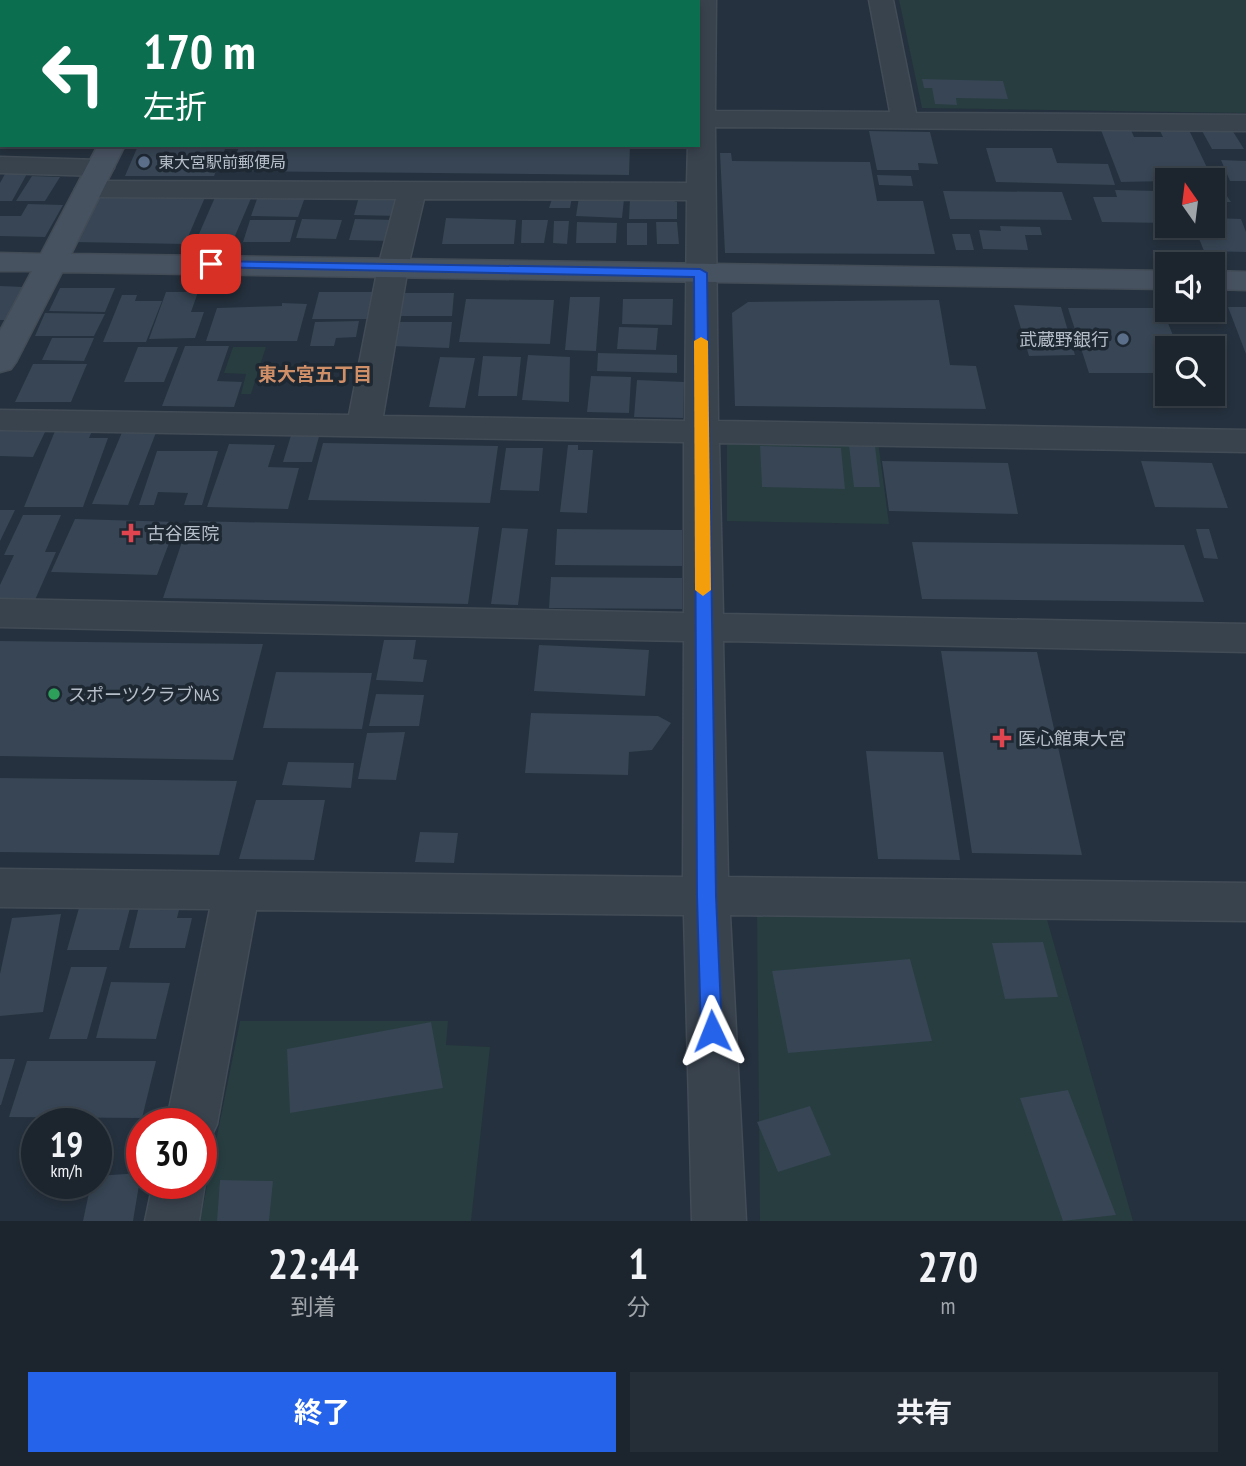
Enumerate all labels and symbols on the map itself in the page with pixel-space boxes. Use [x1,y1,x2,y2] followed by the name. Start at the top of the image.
[158,152,286,172] place label: 東大宮駅前郵便局
[136,154,152,170] marker: 東大宮駅前郵便局
[1155,168,1225,238] north arrow
[181,234,241,294] pin
[1019,328,1109,351] place label: 武蔵野銀行
[1115,331,1131,347] marker: 武蔵野銀行
[258,362,372,386] district label: 東大宮五丁目
[147,522,219,545] place label: 古谷医院
[121,523,141,543] marker: 古谷医院
[68,683,220,706] place label: スポーツクラブNAS
[46,686,62,702] marker: スポーツクラブNAS
[1018,727,1126,750] place label: 医心館東大宮
[992,728,1012,748] marker: 医心館東大宮
[675,994,749,1068] position arrow
[126,1108,217,1199] speed limit sign: 30

